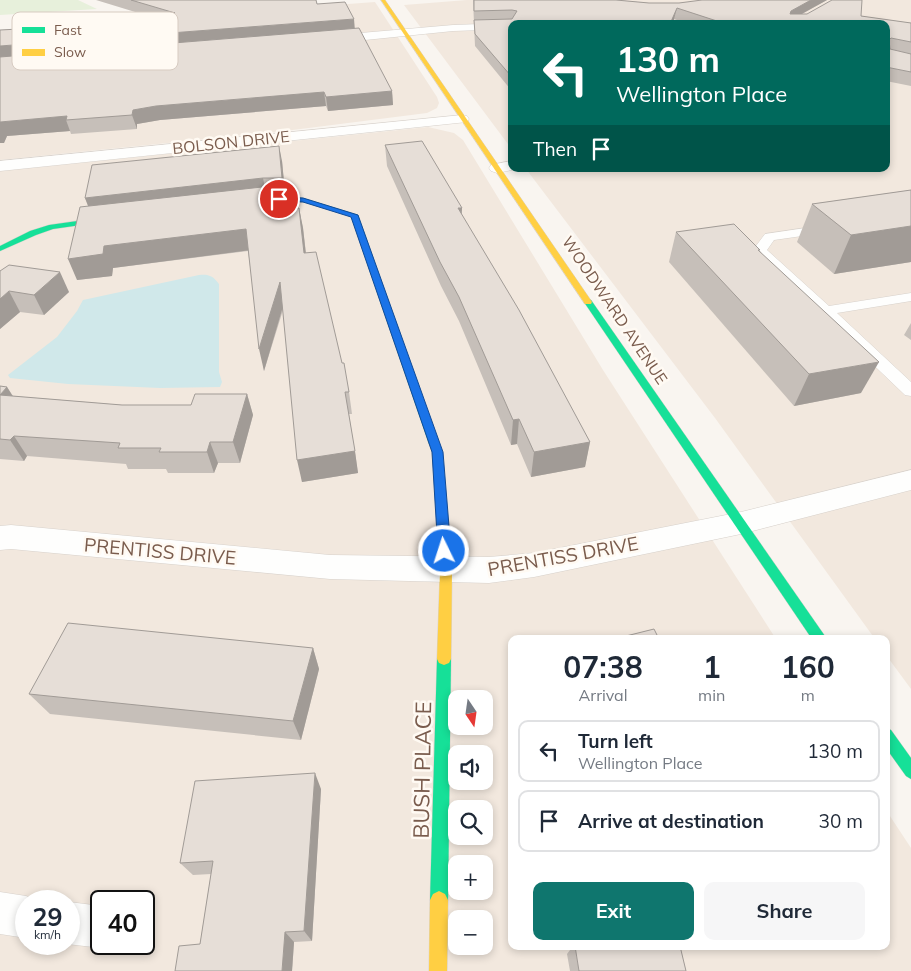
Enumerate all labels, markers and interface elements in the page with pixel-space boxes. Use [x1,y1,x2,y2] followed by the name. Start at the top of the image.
[12,12,178,70] legend
[54,21,82,39] text: Fast
[616,37,720,81] text: 130 m
[533,40,598,105] icon: left
[54,43,86,61] text: Slow
[616,80,787,108] text: Wellington Place
[171,126,291,158] street label: BOLSON DRIVE
[587,135,615,163] icon: arrive
[533,137,577,161] text: Then
[258,178,300,220] pin
[265,185,293,213] icon: arrive
[558,232,672,388] street label: WOODWARD AVENUE
[417,524,469,576] position arrow
[486,531,640,581] street label: PRENTISS DRIVE
[83,532,237,570] street label: PRENTISS DRIVE
[563,648,643,686] text: 07:38
[703,648,721,686] text: 1
[781,648,835,686] text: 160
[579,685,628,705] text: Arrival
[698,685,725,705] text: min
[801,685,815,705] text: m
[448,690,492,735] north arrow
[448,690,493,955] map controls
[407,701,437,839] street label: BUSH PLACE
[578,729,653,753] text: Turn left
[535,737,563,765] icon: left
[807,739,863,763] text: 130 m
[448,745,493,790] button: sound
[578,753,703,773] text: Wellington Place
[448,800,493,845] button: search
[535,807,563,835] icon: arrive
[578,809,764,833] text: Arrive at destination
[819,809,863,833] text: 30 m
[448,855,493,900] button: +
[533,882,694,940] button: Exit
[704,882,865,940] button: Share
[90,890,155,955] speed limit sign: 40
[32,901,63,932] text: 29
[448,910,493,955] button: −
[34,927,61,942] text: km/h

